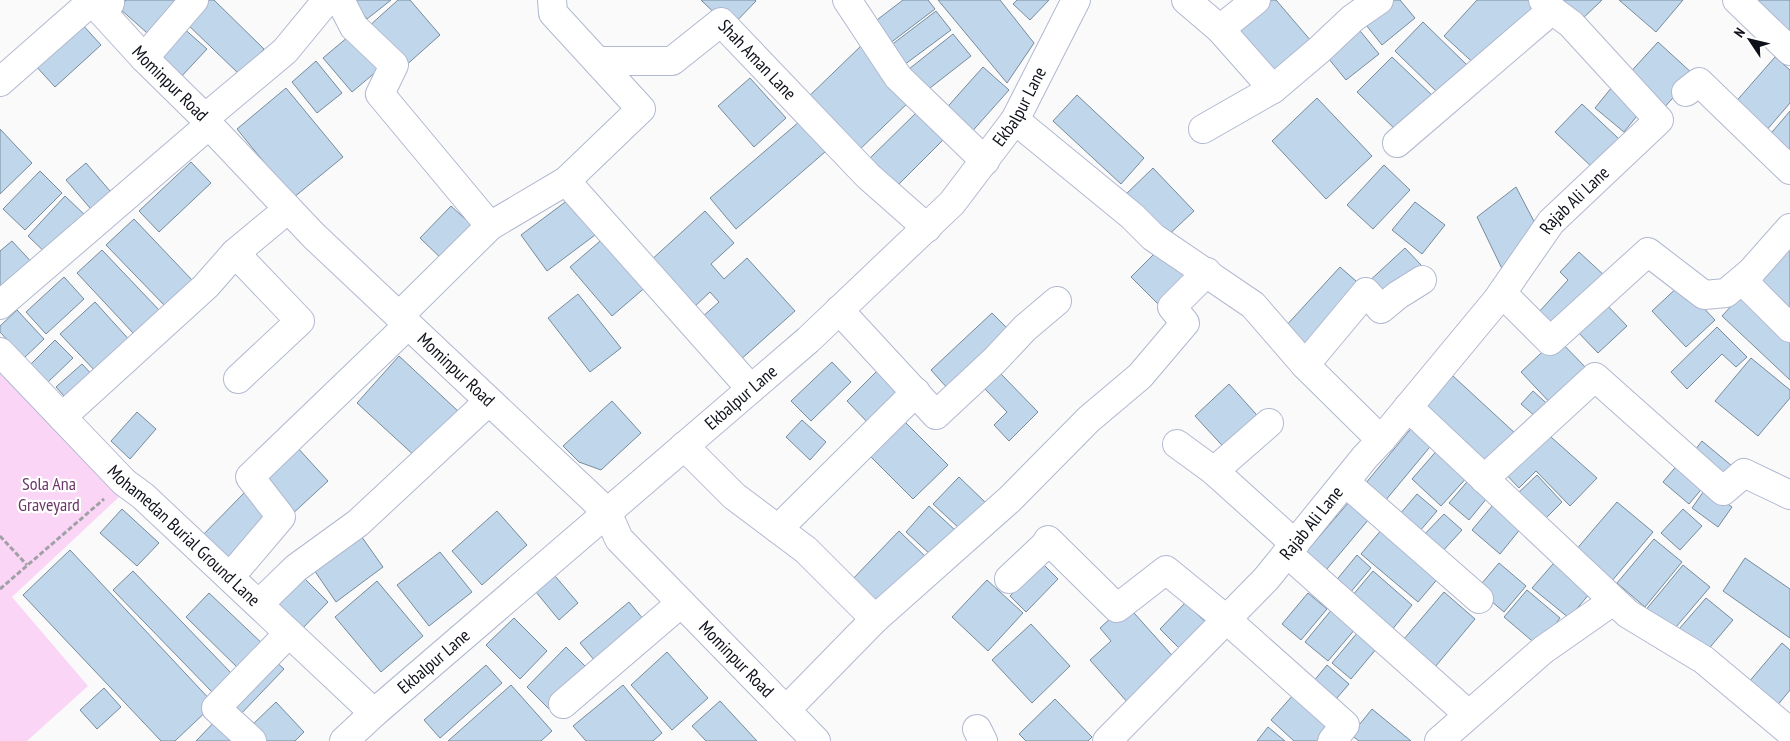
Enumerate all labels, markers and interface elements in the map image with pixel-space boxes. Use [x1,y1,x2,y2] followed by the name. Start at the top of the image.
[714,14,801,105] street label: Shah Aman Lane
[1725,15,1775,65] north arrow
[1730,24,1749,41] text: N
[127,41,213,126] street label: Mominpur Road
[987,63,1051,151] street label: Ekbalpur Lane
[1534,161,1614,238] street label: Rajab Ali Lane
[413,327,500,411] street label: Mominpur Road
[700,360,782,435] street label: Ekbalpur Lane
[103,460,265,611] street label: Mohamedan Burial Ground Lane
[18,472,80,516] park label: Sola Ana Graveyard
[1274,481,1348,564] street label: Rajab Ali Lane
[694,616,779,702] street label: Mominpur Road
[393,624,474,699] street label: Ekbalpur Lane

